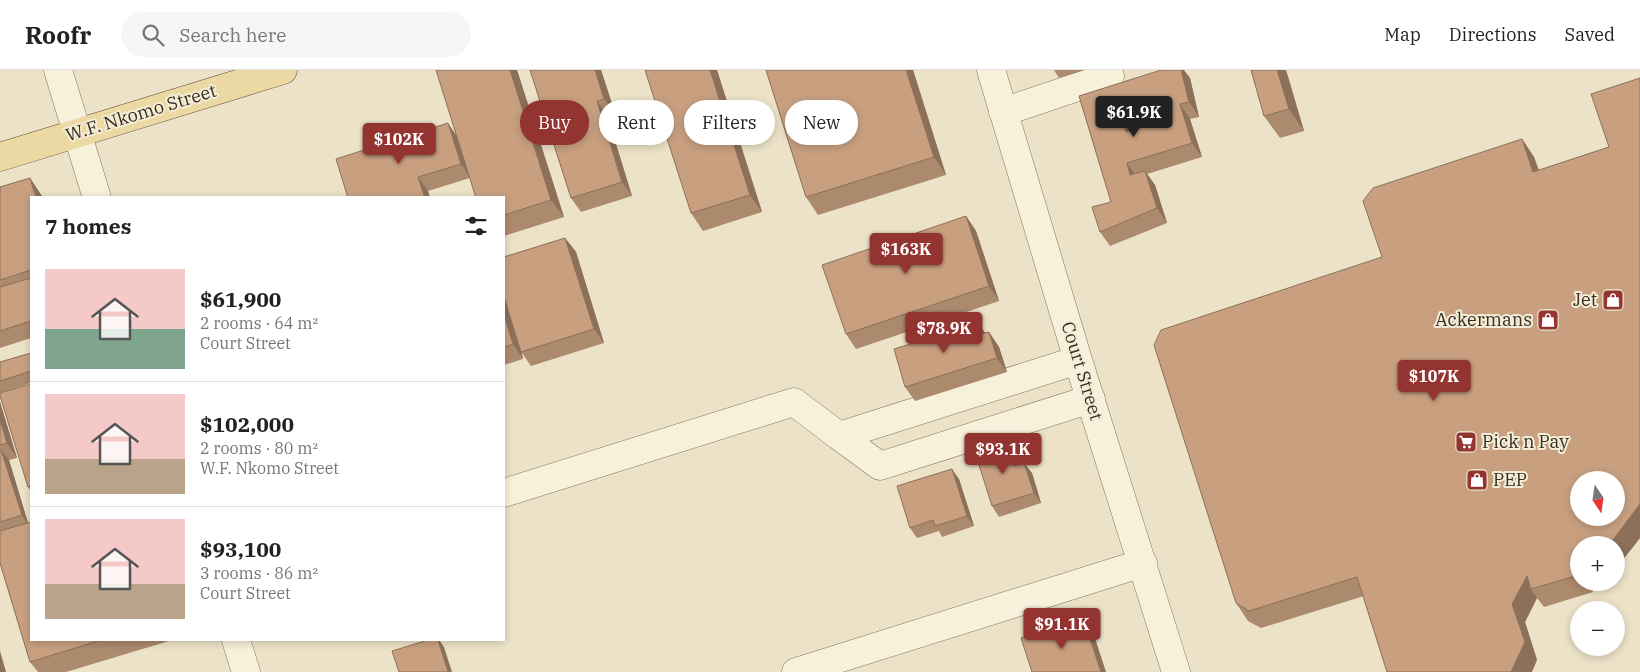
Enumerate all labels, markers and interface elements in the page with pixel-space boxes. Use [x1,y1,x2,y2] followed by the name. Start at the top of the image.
[121,12,471,57] search box
[25,19,91,51] text: Roofr
[139,21,167,49] icon: search
[179,23,286,47] text: Search here
[1384,23,1421,46] text: Map
[1449,23,1537,46] text: Directions
[1565,23,1615,46] text: Saved
[63,79,219,146] street label: W.F. Nkomo Street
[1093,96,1175,138] pin: $61.9K
[520,100,589,145] chip: Buy
[599,100,674,145] chip: Rent
[684,100,775,145] chip: Filters
[785,100,858,145] chip: New
[1106,102,1162,122] text: $61.9K
[364,122,434,165] pin: $102K
[374,129,424,149] text: $102K
[45,212,131,240] text: 7 homes
[462,212,490,240] icon: filters
[871,232,941,275] pin: $163K
[881,239,931,259] text: $163K
[200,285,281,313] text: $61,900
[1573,288,1597,311] place label: Jet
[1601,288,1625,312] shop icon: Jet
[85,289,145,349] icon: home
[1435,308,1532,331] place label: Ackermans
[1536,308,1560,332] shop icon: Ackermans
[903,312,985,354] pin: $78.9K
[200,313,318,333] text: 2 rooms · 64 m²
[916,318,972,338] text: $78.9K
[1057,319,1108,423] street label: Court Street
[200,333,291,353] text: Court Street
[1399,360,1469,402] pin: $107K
[1409,366,1459,386] text: $107K
[200,410,294,438] text: $102,000
[85,414,145,474] icon: home
[1454,430,1478,454] supermarket icon: Pick n Pay
[1482,430,1569,453] place label: Pick n Pay
[962,432,1044,475] pin: $93.1K
[200,438,318,458] text: 2 rooms · 80 m²
[975,439,1031,459] text: $93.1K
[200,458,339,478] text: W.F. Nkomo Street
[1465,468,1489,492] shop icon: PEP
[1493,468,1527,491] place label: PEP
[1570,471,1625,526] north arrow
[1570,471,1625,656] map controls
[200,535,281,563] text: $93,100
[1570,536,1625,591] button: +
[85,539,145,599] icon: home
[200,563,318,583] text: 3 rooms · 86 m²
[200,583,291,603] text: Court Street
[1570,601,1625,656] button: −
[1021,608,1103,650] pin: $91.1K
[1034,614,1090,634] text: $91.1K

